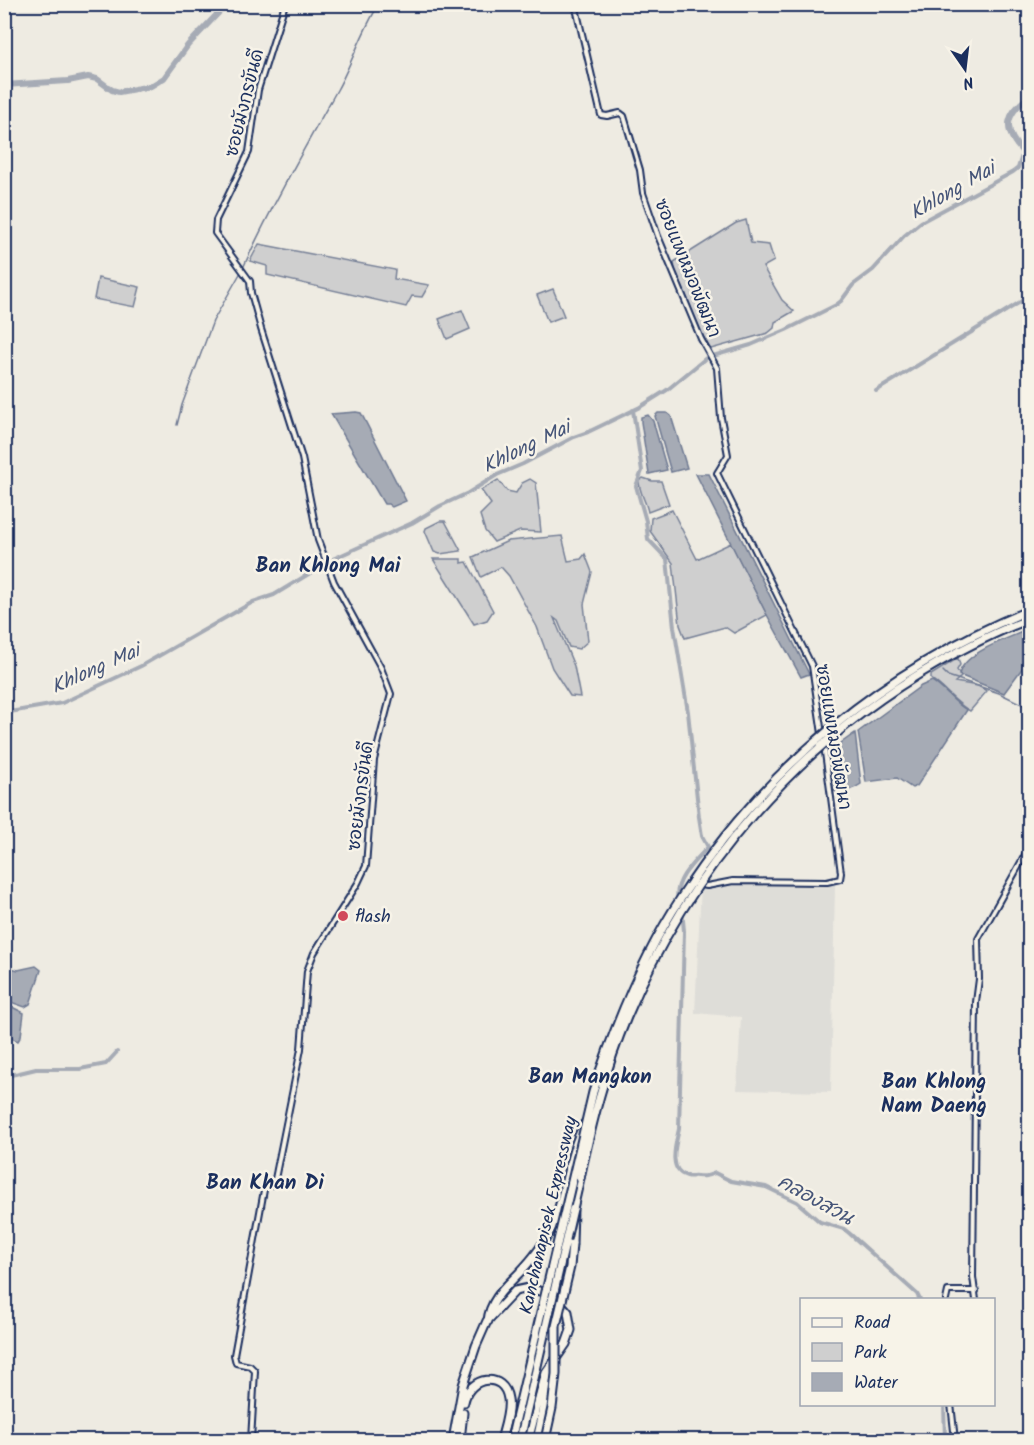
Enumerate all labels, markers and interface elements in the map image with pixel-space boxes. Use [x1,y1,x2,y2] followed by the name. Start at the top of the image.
[935,39,995,99] north arrow
[218,46,273,160] street label: ซอยมังกรขันดี
[960,69,976,95] text: N
[904,152,1006,229] water label: Khlong Mai
[646,195,728,342] street label: ซอยแพหมอพัฒนา
[477,411,580,483] water label: Khlong Mai
[255,550,401,583] district label: Ban Khlong Mai
[46,634,149,704] water label: Khlong Mai
[807,662,858,812] street label: ซอยแพหมอพัฒนา
[340,740,383,853] street label: ซอยมังกรขันดี
[355,903,391,932] place label: flash
[336,909,350,923] marker: flash
[528,1061,652,1094] district label: Ban Mangkon
[881,1066,987,1123] district label: Ban Khlong Nam Daeng
[513,1113,586,1317] street label: Kanchanapisek Expressway
[206,1167,324,1200] district label: Ban Khan Di
[771,1167,860,1236] water label: คลองสวน
[800,1298,995,1406] legend
[854,1309,891,1338] text: Road
[854,1339,887,1368] text: Park
[854,1369,899,1398] text: Water

